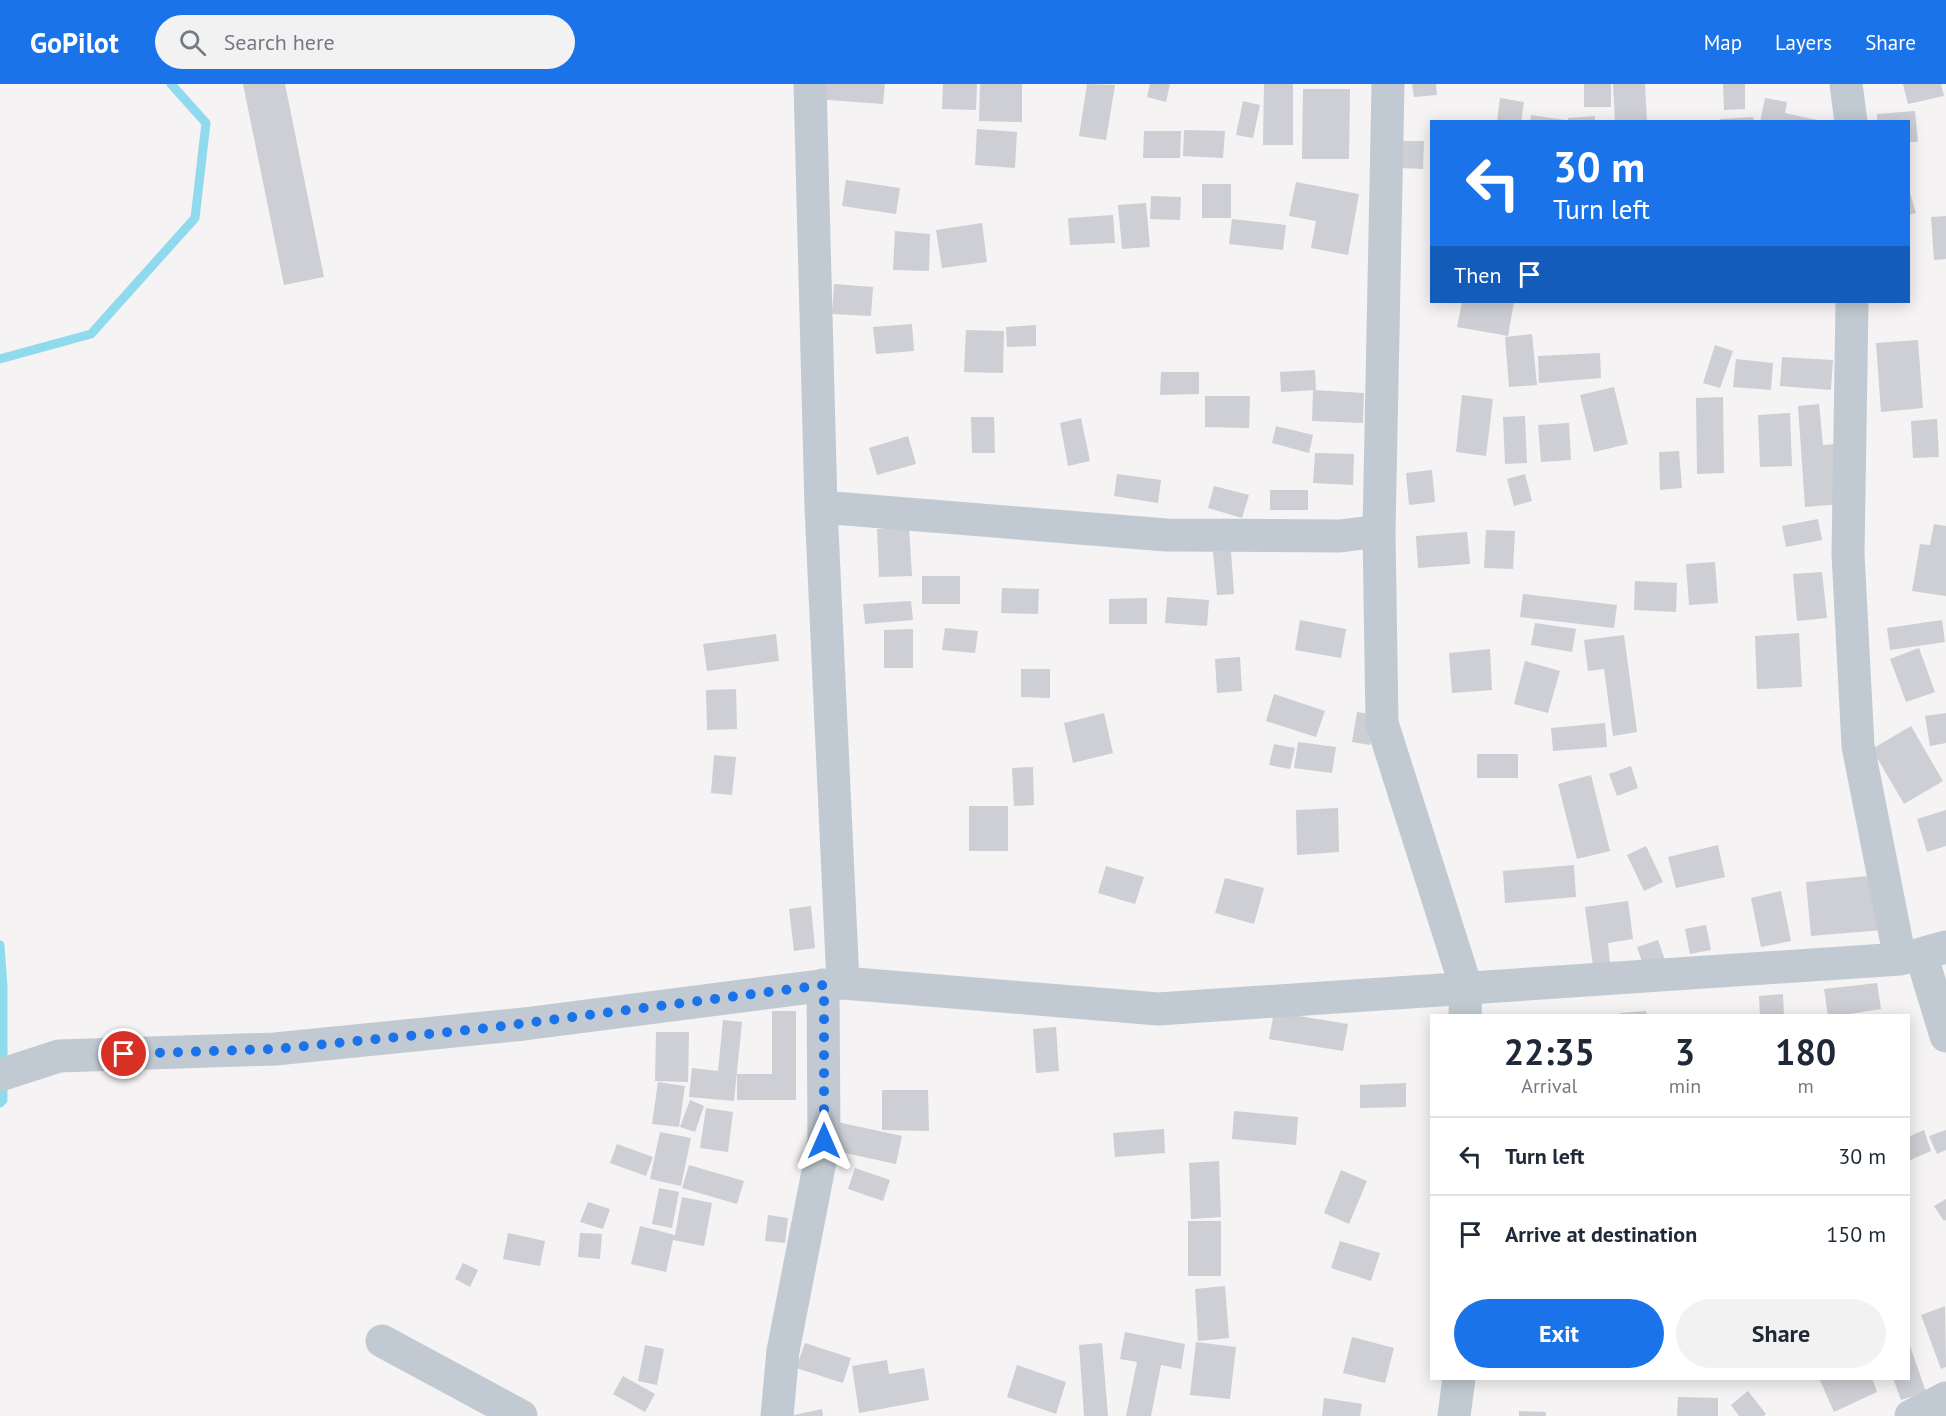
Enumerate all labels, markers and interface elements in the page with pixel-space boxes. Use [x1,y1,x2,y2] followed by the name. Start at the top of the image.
[155,15,575,69] search box
[30,24,119,61] text: GoPilot
[176,26,209,59] icon: search
[224,28,335,56] text: Search here
[1704,29,1742,56] text: Map
[1775,29,1832,56] text: Layers
[1865,29,1916,56] text: Share
[1553,139,1645,194] text: 30 m
[1454,144,1532,222] icon: left
[1553,192,1650,226] text: Turn left
[1513,258,1546,291] icon: arrive
[1454,261,1501,289] text: Then
[98,1028,149,1079] pin
[1504,1028,1595,1075] text: 22:35
[1675,1028,1695,1075] text: 3
[1775,1028,1836,1075] text: 180
[107,1037,140,1070] icon: arrive
[1521,1073,1577,1099] text: Arrival
[1669,1073,1701,1099] text: min
[1798,1073,1814,1099] text: m
[792,1109,856,1173] position arrow
[1454,1140,1487,1173] icon: left
[1505,1142,1585,1170] text: Turn left
[1838,1142,1886,1170] text: 30 m
[1454,1218,1487,1251] icon: arrive
[1505,1220,1697,1248] text: Arrive at destination
[1826,1220,1886,1248] text: 150 m
[1454,1299,1664,1368] button: Exit
[1676,1299,1886,1368] button: Share

